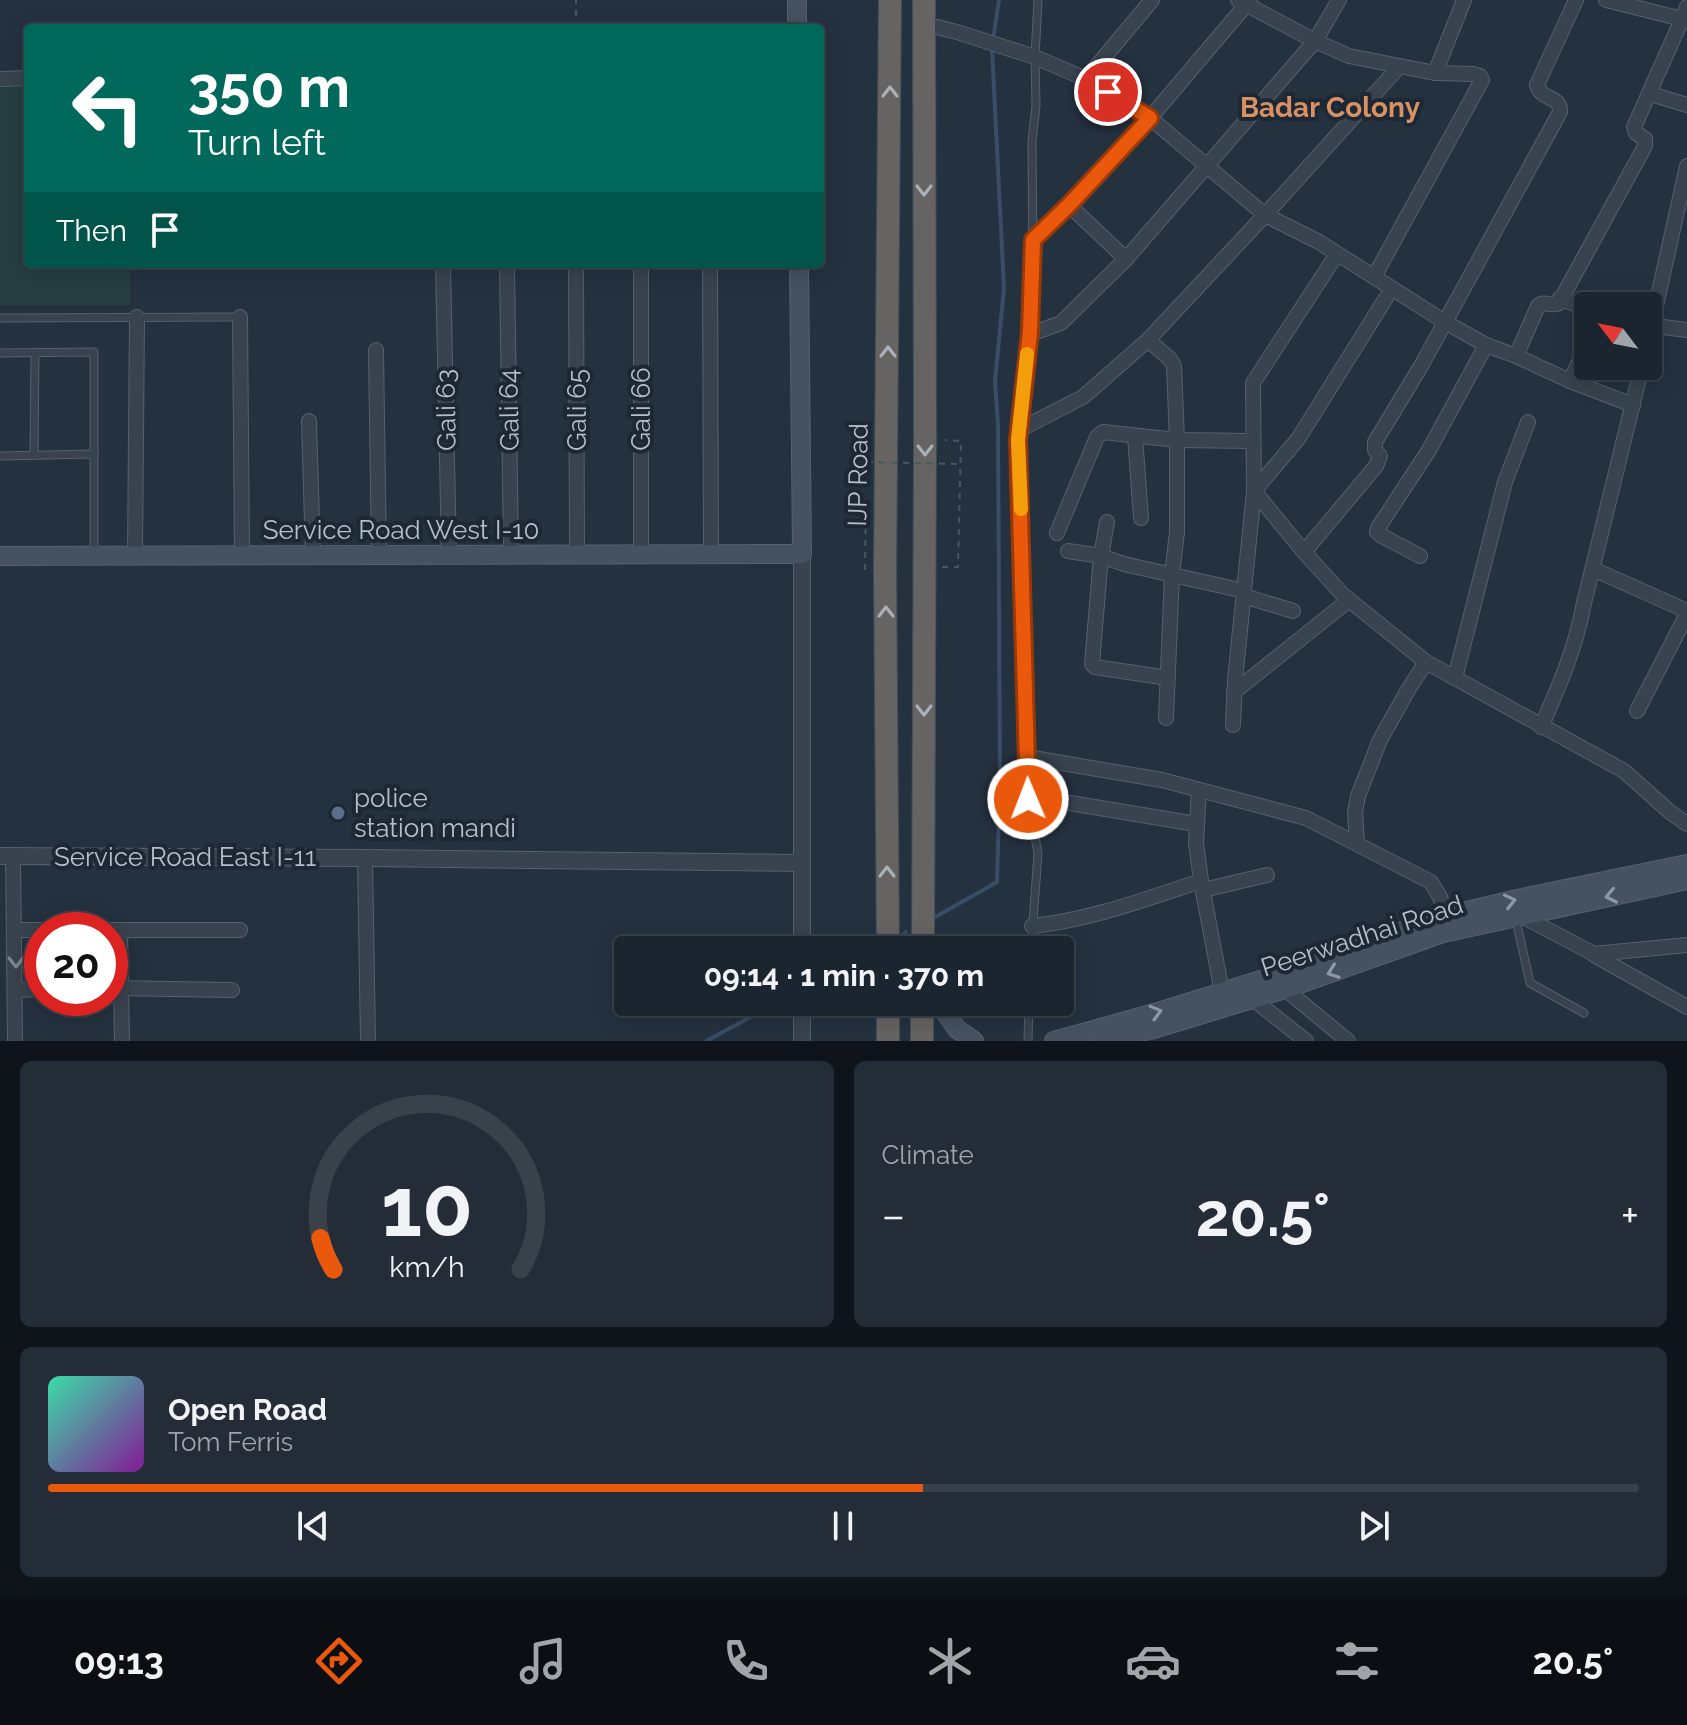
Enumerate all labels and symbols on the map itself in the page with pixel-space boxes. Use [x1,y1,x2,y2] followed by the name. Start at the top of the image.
[1074,58,1142,126] pin
[881,85,898,98] one-way arrow
[1240,91,1421,124] district label: Badar Colony
[915,184,933,197] one-way arrow
[1574,292,1662,380] north arrow
[879,345,897,358] one-way arrow
[626,367,656,451] street label: Gali 66
[430,369,462,451] street label: Gali 63
[493,369,525,451] street label: Gali 64
[562,369,592,451] street label: Gali 65
[842,423,874,527] street label: IJP Road
[916,444,934,457] one-way arrow
[263,515,539,545] street label: Service Road West I-10
[877,605,895,618] one-way arrow
[915,704,933,717] one-way arrow
[986,757,1070,841] position arrow
[354,783,516,843] place label: police station mandi
[329,804,347,822] marker: police station mandi
[54,842,316,872] street label: Service Road East I-11
[879,865,896,878] one-way arrow
[1604,887,1618,904] one-way arrow
[1257,889,1467,983] street label: Peerwadhai Road
[1503,893,1517,910] one-way arrow
[24,912,128,1016] speed limit sign: 20
[7,956,25,969] one-way arrow
[1327,962,1341,978] one-way arrow
[1148,1005,1162,1021] one-way arrow

